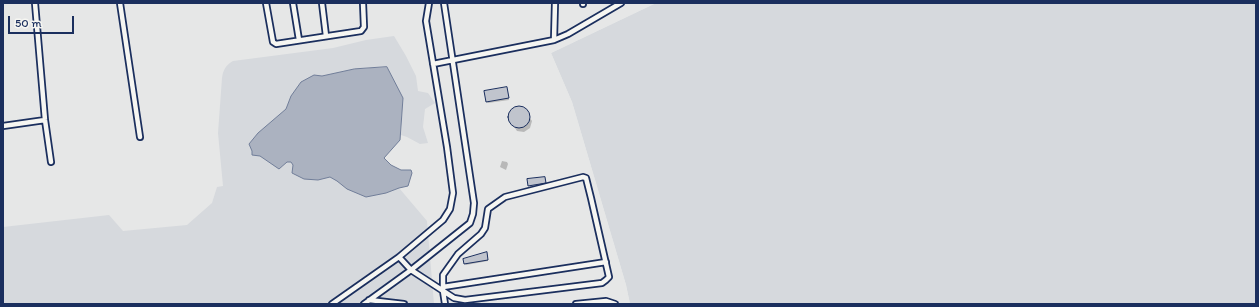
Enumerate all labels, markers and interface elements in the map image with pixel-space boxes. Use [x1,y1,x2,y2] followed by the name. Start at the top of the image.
[10,8,76,34] scale bar
[15,16,41,30] text: 50 m

